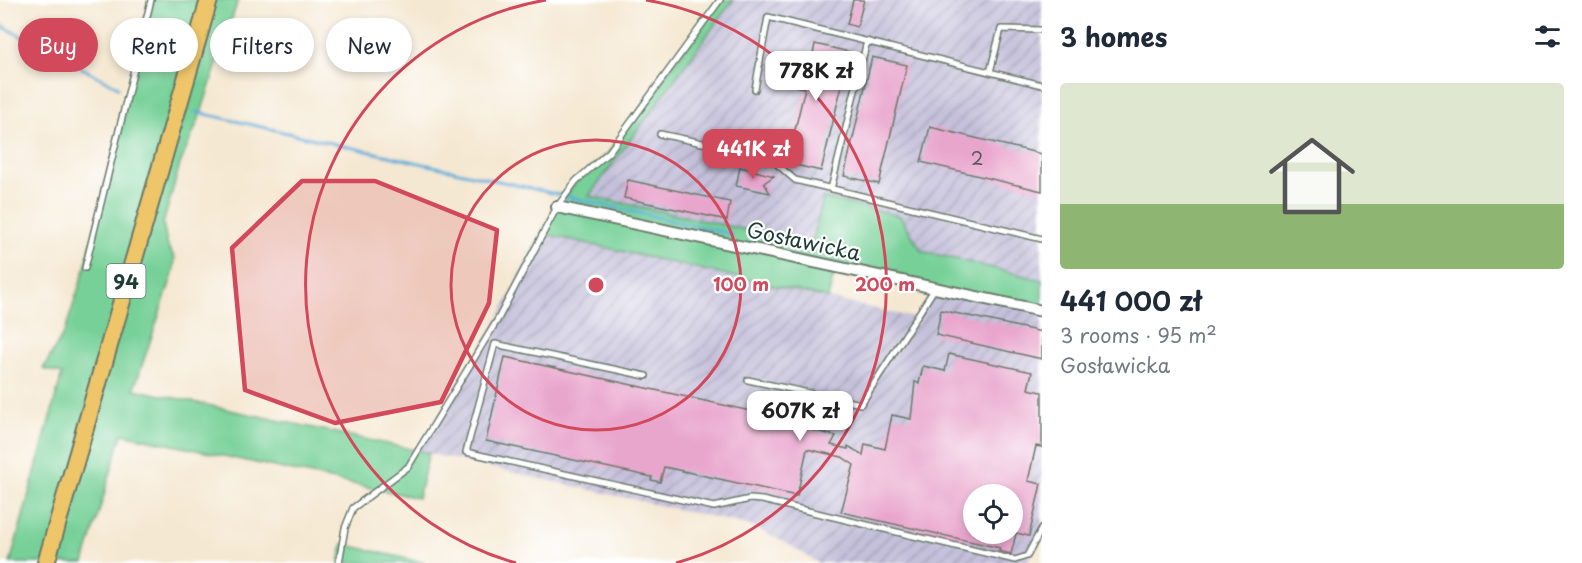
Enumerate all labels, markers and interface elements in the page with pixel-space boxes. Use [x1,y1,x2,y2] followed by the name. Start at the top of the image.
[1060,17,1167,56] text: 3 homes
[18,18,98,72] chip: Buy
[110,18,198,72] chip: Rent
[210,18,314,72] chip: Filters
[326,18,412,72] chip: New
[1531,20,1564,53] icon: filters
[761,51,871,102] pin: 778K zł
[779,55,853,85] text: 778K zł
[1258,122,1366,230] icon: home
[698,129,808,180] pin: 441K zł
[716,133,790,163] text: 441K zł
[971,144,983,171] house number: 2
[744,212,864,268] street label: Gosławicka
[106,264,146,298] road number: 94
[713,270,769,297] text: 100 m
[855,270,915,297] text: 200 m
[586,275,606,295] centre of rings
[1060,281,1202,320] text: 441 000 zł
[1060,320,1217,350] text: 3 rooms · 95 m²
[1060,350,1170,380] text: Gosławicka
[745,391,855,442] pin: 607K zł
[761,395,839,425] text: 607K zł
[963,484,1023,544] map controls
[963,484,1023,544] button: locate

